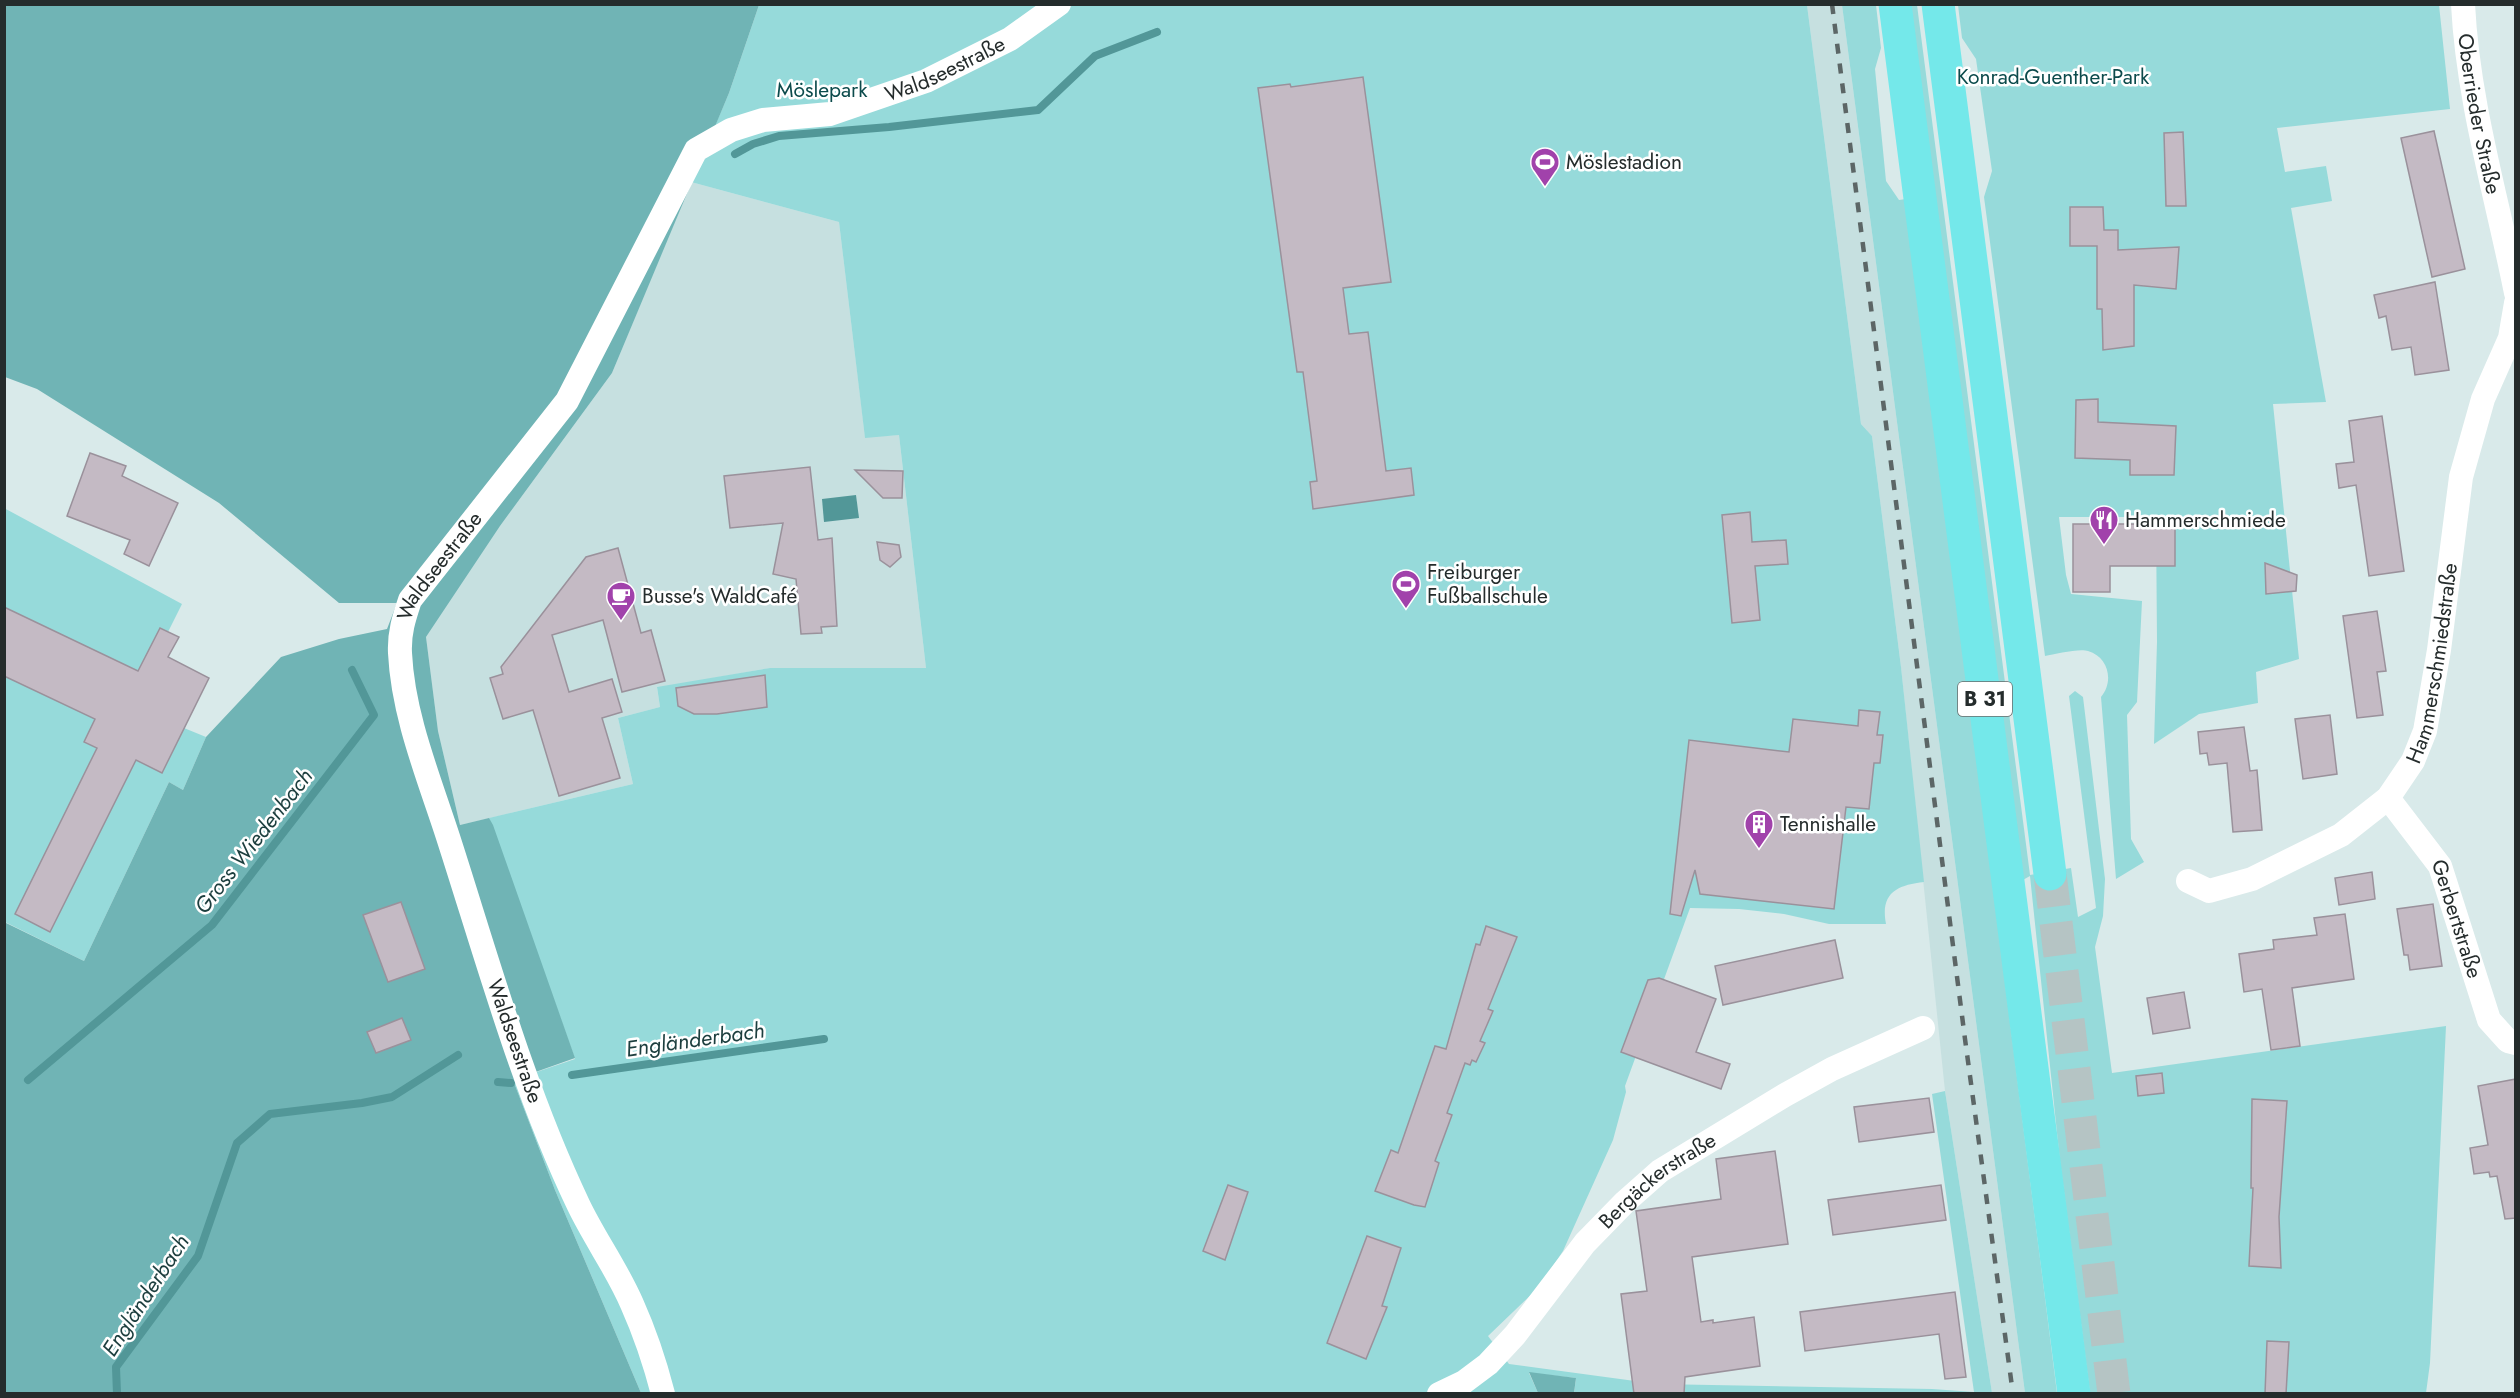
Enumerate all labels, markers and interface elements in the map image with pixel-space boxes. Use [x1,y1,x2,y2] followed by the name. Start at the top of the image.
[881,29,1010,109] street label: Waldseestraße
[2450,32,2509,197] street label: Oberrieder Straße
[1957,62,2150,92] park label: Konrad-Guenther-Park
[776,75,868,105] park label: Möslepark
[1529,146,1561,188] sports icon: Möslestadion
[1566,147,1682,177] place label: Möslestadion
[2088,504,2120,546] restaurant icon: Hammerschmiede
[389,505,489,624] street label: Waldseestraße
[2125,505,2286,535] place label: Hammerschmiede
[1427,557,1548,611] place label: Freiburger Fußballschule
[2399,561,2465,768] street label: Hammerschmiedstraße
[1390,568,1422,610] sports icon: Freiburger Fußballschule
[605,580,637,622] cafe icon: Busse's WaldCafé
[642,581,798,611] place label: Busse's WaldCafé
[1958,682,2012,716] road number: B 31
[186,761,320,921] water label: Gross Wiedenbach
[1743,808,1775,850] building icon: Tennishalle
[1780,809,1876,839] place label: Tennishalle
[2424,856,2490,982] street label: Gerbertstraße
[480,975,550,1107] street label: Waldseestraße
[624,1013,766,1065] water label: Engländerbach
[1592,1125,1722,1236] street label: Bergäckerstraße
[94,1228,196,1362] water label: Engländerbach

